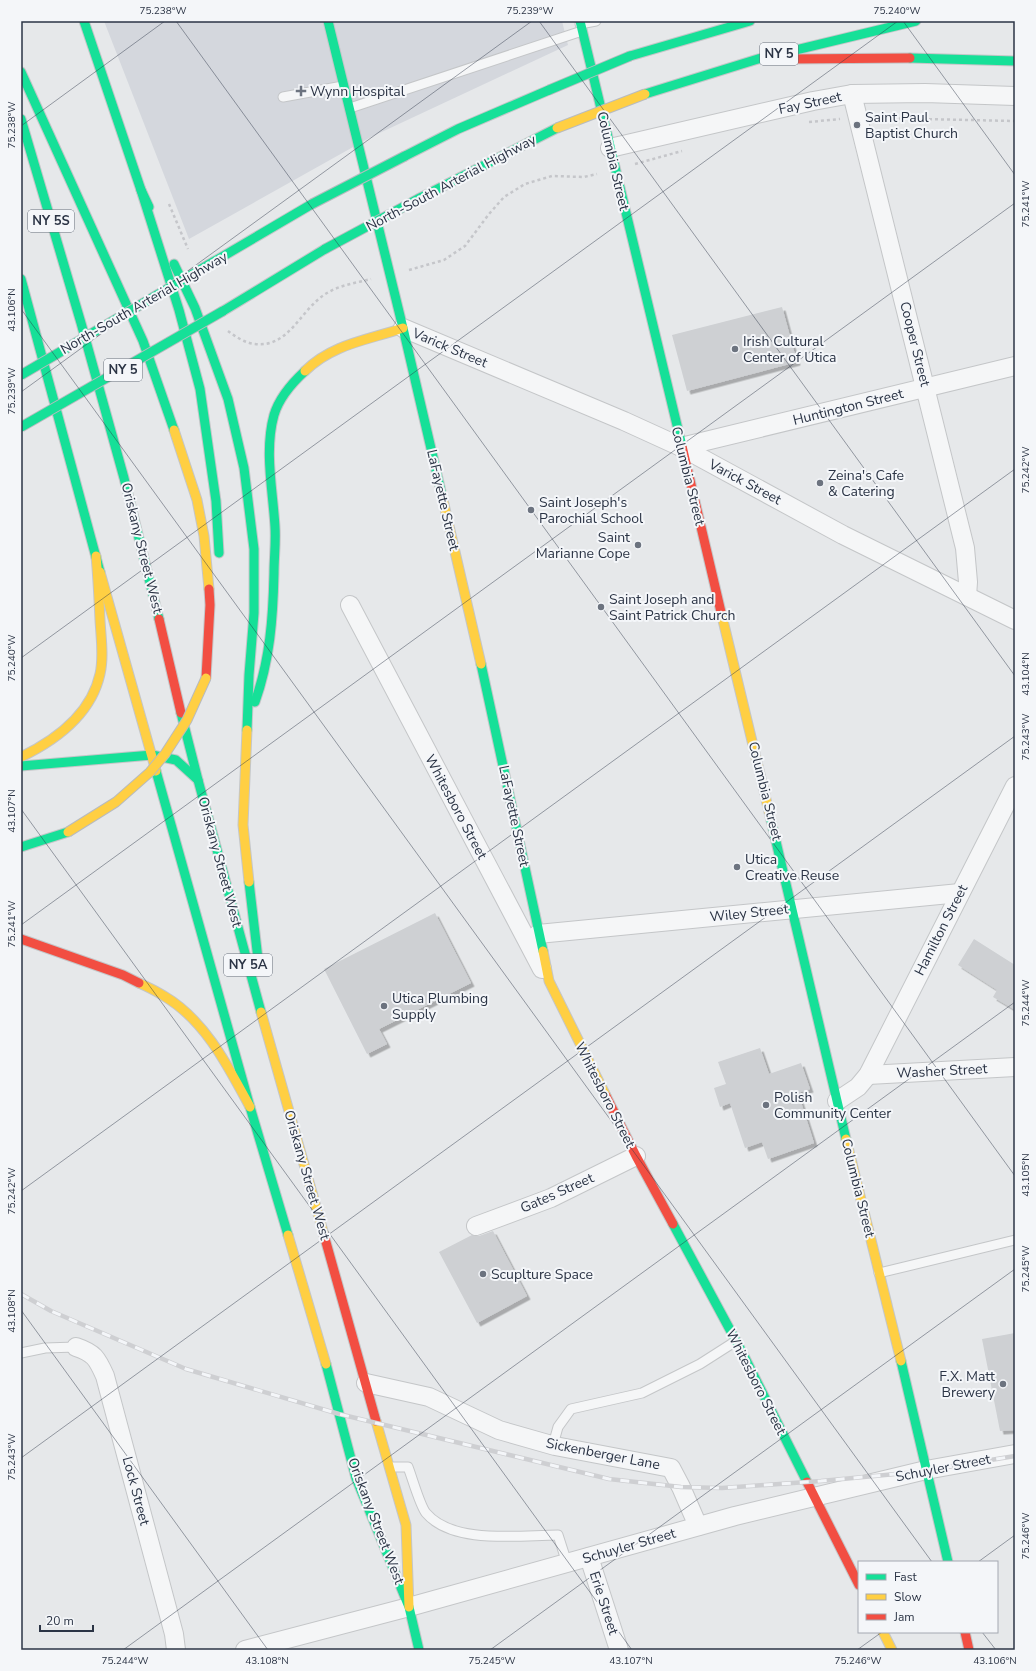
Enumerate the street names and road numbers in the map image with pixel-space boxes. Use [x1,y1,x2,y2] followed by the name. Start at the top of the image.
[760,43,798,65] road number: NY 5
[777,87,843,119] street label: Fay Street
[592,109,634,213] street label: Columbia Street
[363,130,540,236] street label: North-South Arterial Highway
[28,210,74,232] road number: NY 5S
[57,247,232,359] street label: North-South Arterial Highway
[895,300,935,389] street label: Cooper Street
[409,323,491,372] street label: Varick Street
[104,359,142,381] road number: NY 5
[791,384,905,430] street label: Huntington Street
[667,425,709,528] street label: Columbia Street
[422,448,464,552] street label: LaFayette Street
[704,454,785,509] street label: Varick Street
[117,481,167,615] street label: Oriskany Street West
[744,740,786,843] street label: Columbia Street
[420,751,492,863] street label: Whitesboro Street
[494,764,534,868] street label: LaFayette Street
[193,795,247,929] street label: Oriskany Street West
[910,881,972,979] street label: Hamilton Street
[709,899,789,927] street label: Wiley Street
[224,954,272,976] road number: NY 5A
[570,1039,640,1151] street label: Whitesboro Street
[896,1059,988,1083] street label: Washer Street
[279,1108,335,1242] street label: Oriskany Street West
[837,1137,879,1240] street label: Columbia Street
[517,1168,597,1218] street label: Gates Street
[721,1326,791,1438] street label: Whitesboro Street
[544,1434,662,1474] street label: Sickenberger Lane
[894,1449,992,1487] street label: Schuyler Street
[118,1454,154,1528] street label: Lock Street
[343,1455,409,1587] street label: Oriskany Street West
[580,1524,678,1568] street label: Schuyler Street
[585,1569,623,1637] street label: Erie Street

